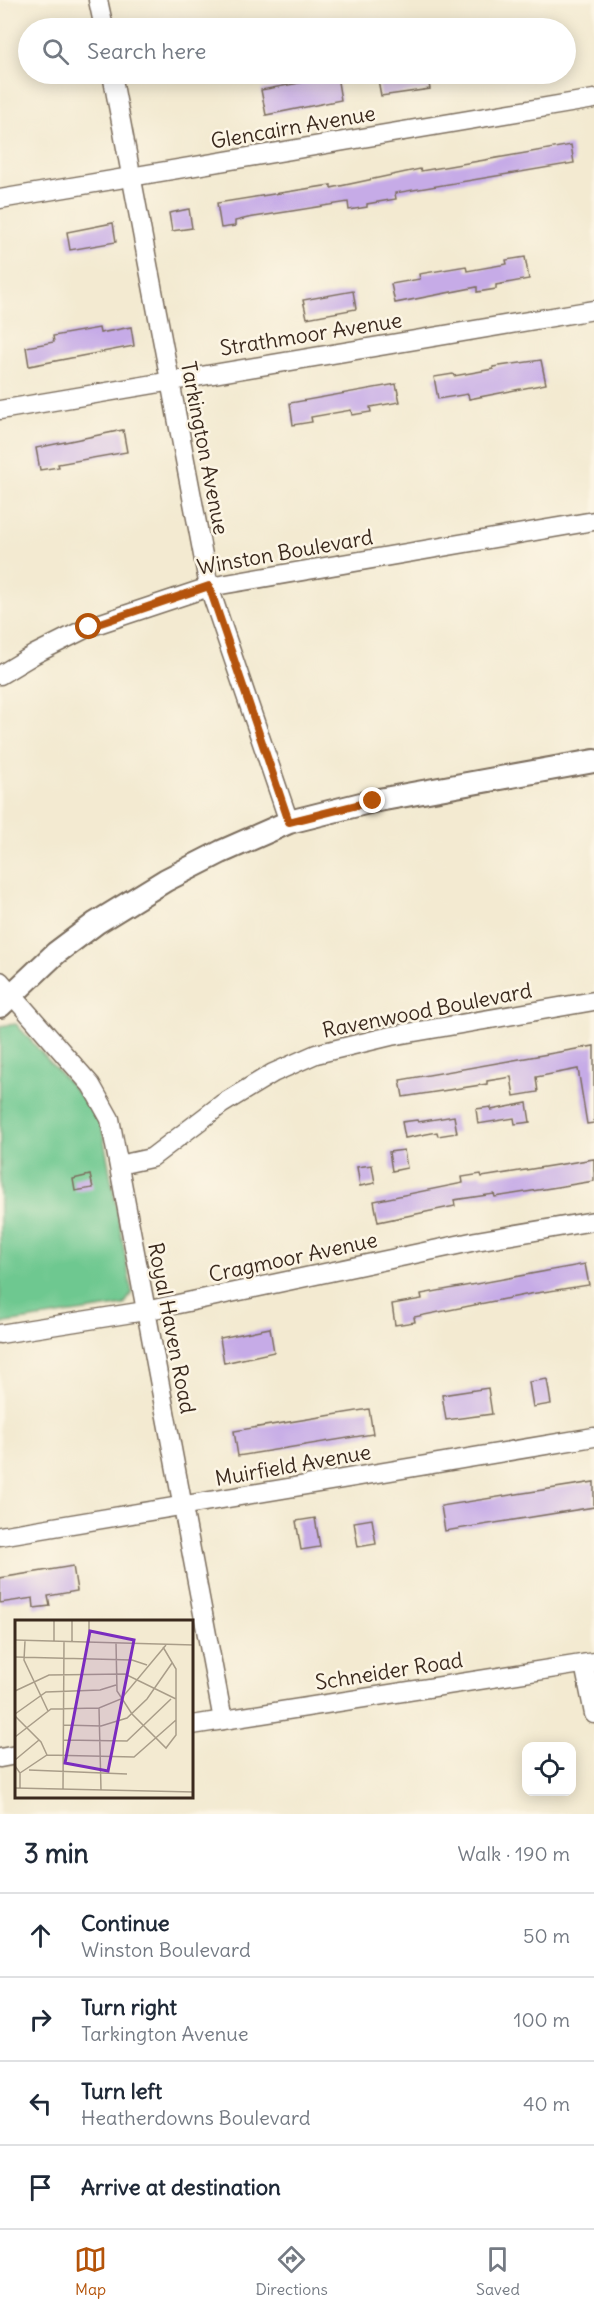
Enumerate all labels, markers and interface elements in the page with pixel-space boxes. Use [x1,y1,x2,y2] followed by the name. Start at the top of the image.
[18,18,576,84] search box
[39,35,72,68] icon: search
[87,37,206,65] text: Search here
[209,99,377,155] street label: Glencairn Avenue
[218,306,404,362] street label: Strathmoor Avenue
[175,359,235,537] street label: Tarkington Avenue
[195,523,375,581] street label: Winston Boulevard
[75,613,101,639] route start
[359,787,385,813] route end
[320,976,534,1044] street label: Ravenwood Boulevard
[206,1226,380,1288] street label: Cragmoor Avenue
[142,1240,202,1416] street label: Royal Haven Road
[213,1438,373,1492] street label: Muirfield Avenue
[15,1620,194,1799] inset map
[313,1646,465,1696] street label: Schneider Road
[522,1742,576,1796] map controls
[522,1742,576,1796] button: locate
[24,1837,89,1870] text: 3 min
[458,1841,570,1866] text: Walk · 190 m
[81,1909,170,1937] text: Continue
[24,1919,57,1952] icon: ahead
[523,1923,570,1948] text: 50 m
[81,1937,251,1962] text: Winston Boulevard
[81,1993,177,2021] text: Turn right
[24,2003,57,2036] icon: right
[513,2007,570,2032] text: 100 m
[81,2021,249,2046] text: Tarkington Avenue
[81,2077,162,2105] text: Turn left
[24,2087,57,2120] icon: left
[523,2091,570,2116] text: 40 m
[81,2105,311,2130] text: Heatherdowns Boulevard
[24,2171,57,2204] icon: arrive
[81,2173,281,2201] text: Arrive at destination
[74,2243,107,2299] tab: Map
[255,2243,328,2299] tab: Directions
[476,2243,520,2299] tab: Saved

